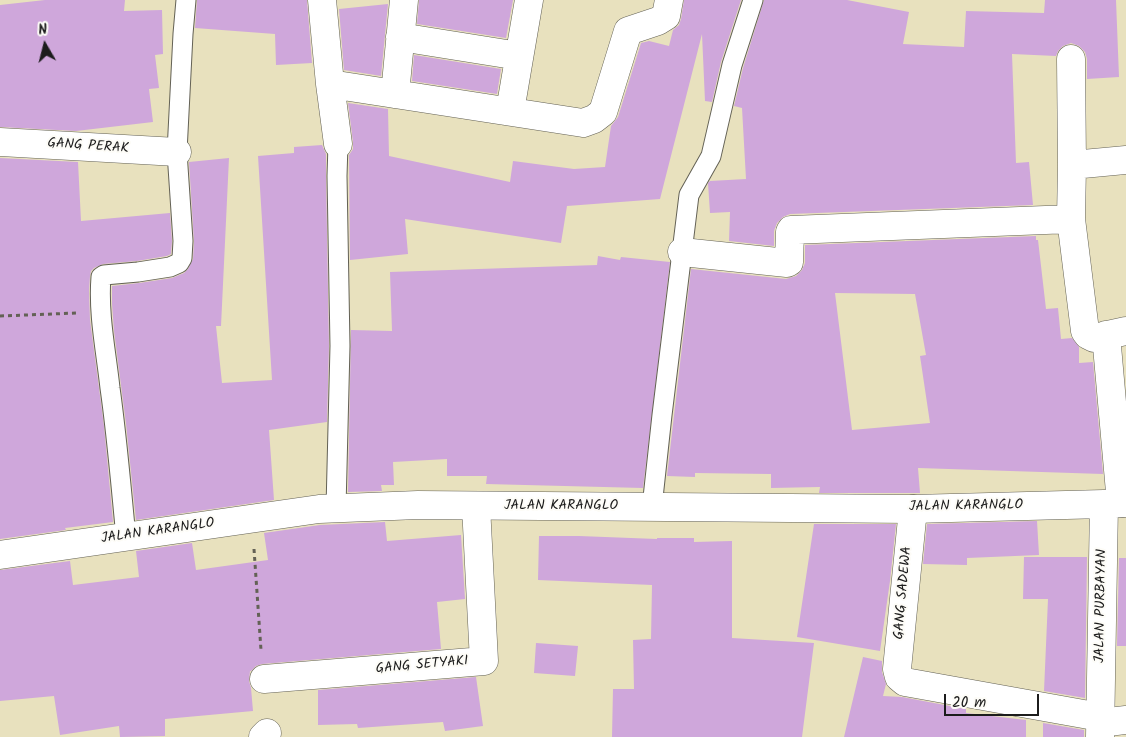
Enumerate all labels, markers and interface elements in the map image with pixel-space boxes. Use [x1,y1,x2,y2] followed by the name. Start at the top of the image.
[37,19,49,42] text: N
[20,20,70,70] north arrow
[47,136,129,158] street label: GANG PERAK
[909,498,1023,516] street label: JALAN KARANGLO
[504,499,618,515] street label: JALAN KARANGLO
[100,516,216,548] street label: JALAN KARANGLO
[892,546,916,640] street label: GANG SADEWA
[1093,549,1111,663] street label: JALAN PURBAYAN
[375,654,469,678] street label: GANG SETYAKI
[946,684,1041,716] scale bar
[952,691,986,715] text: 20 m

